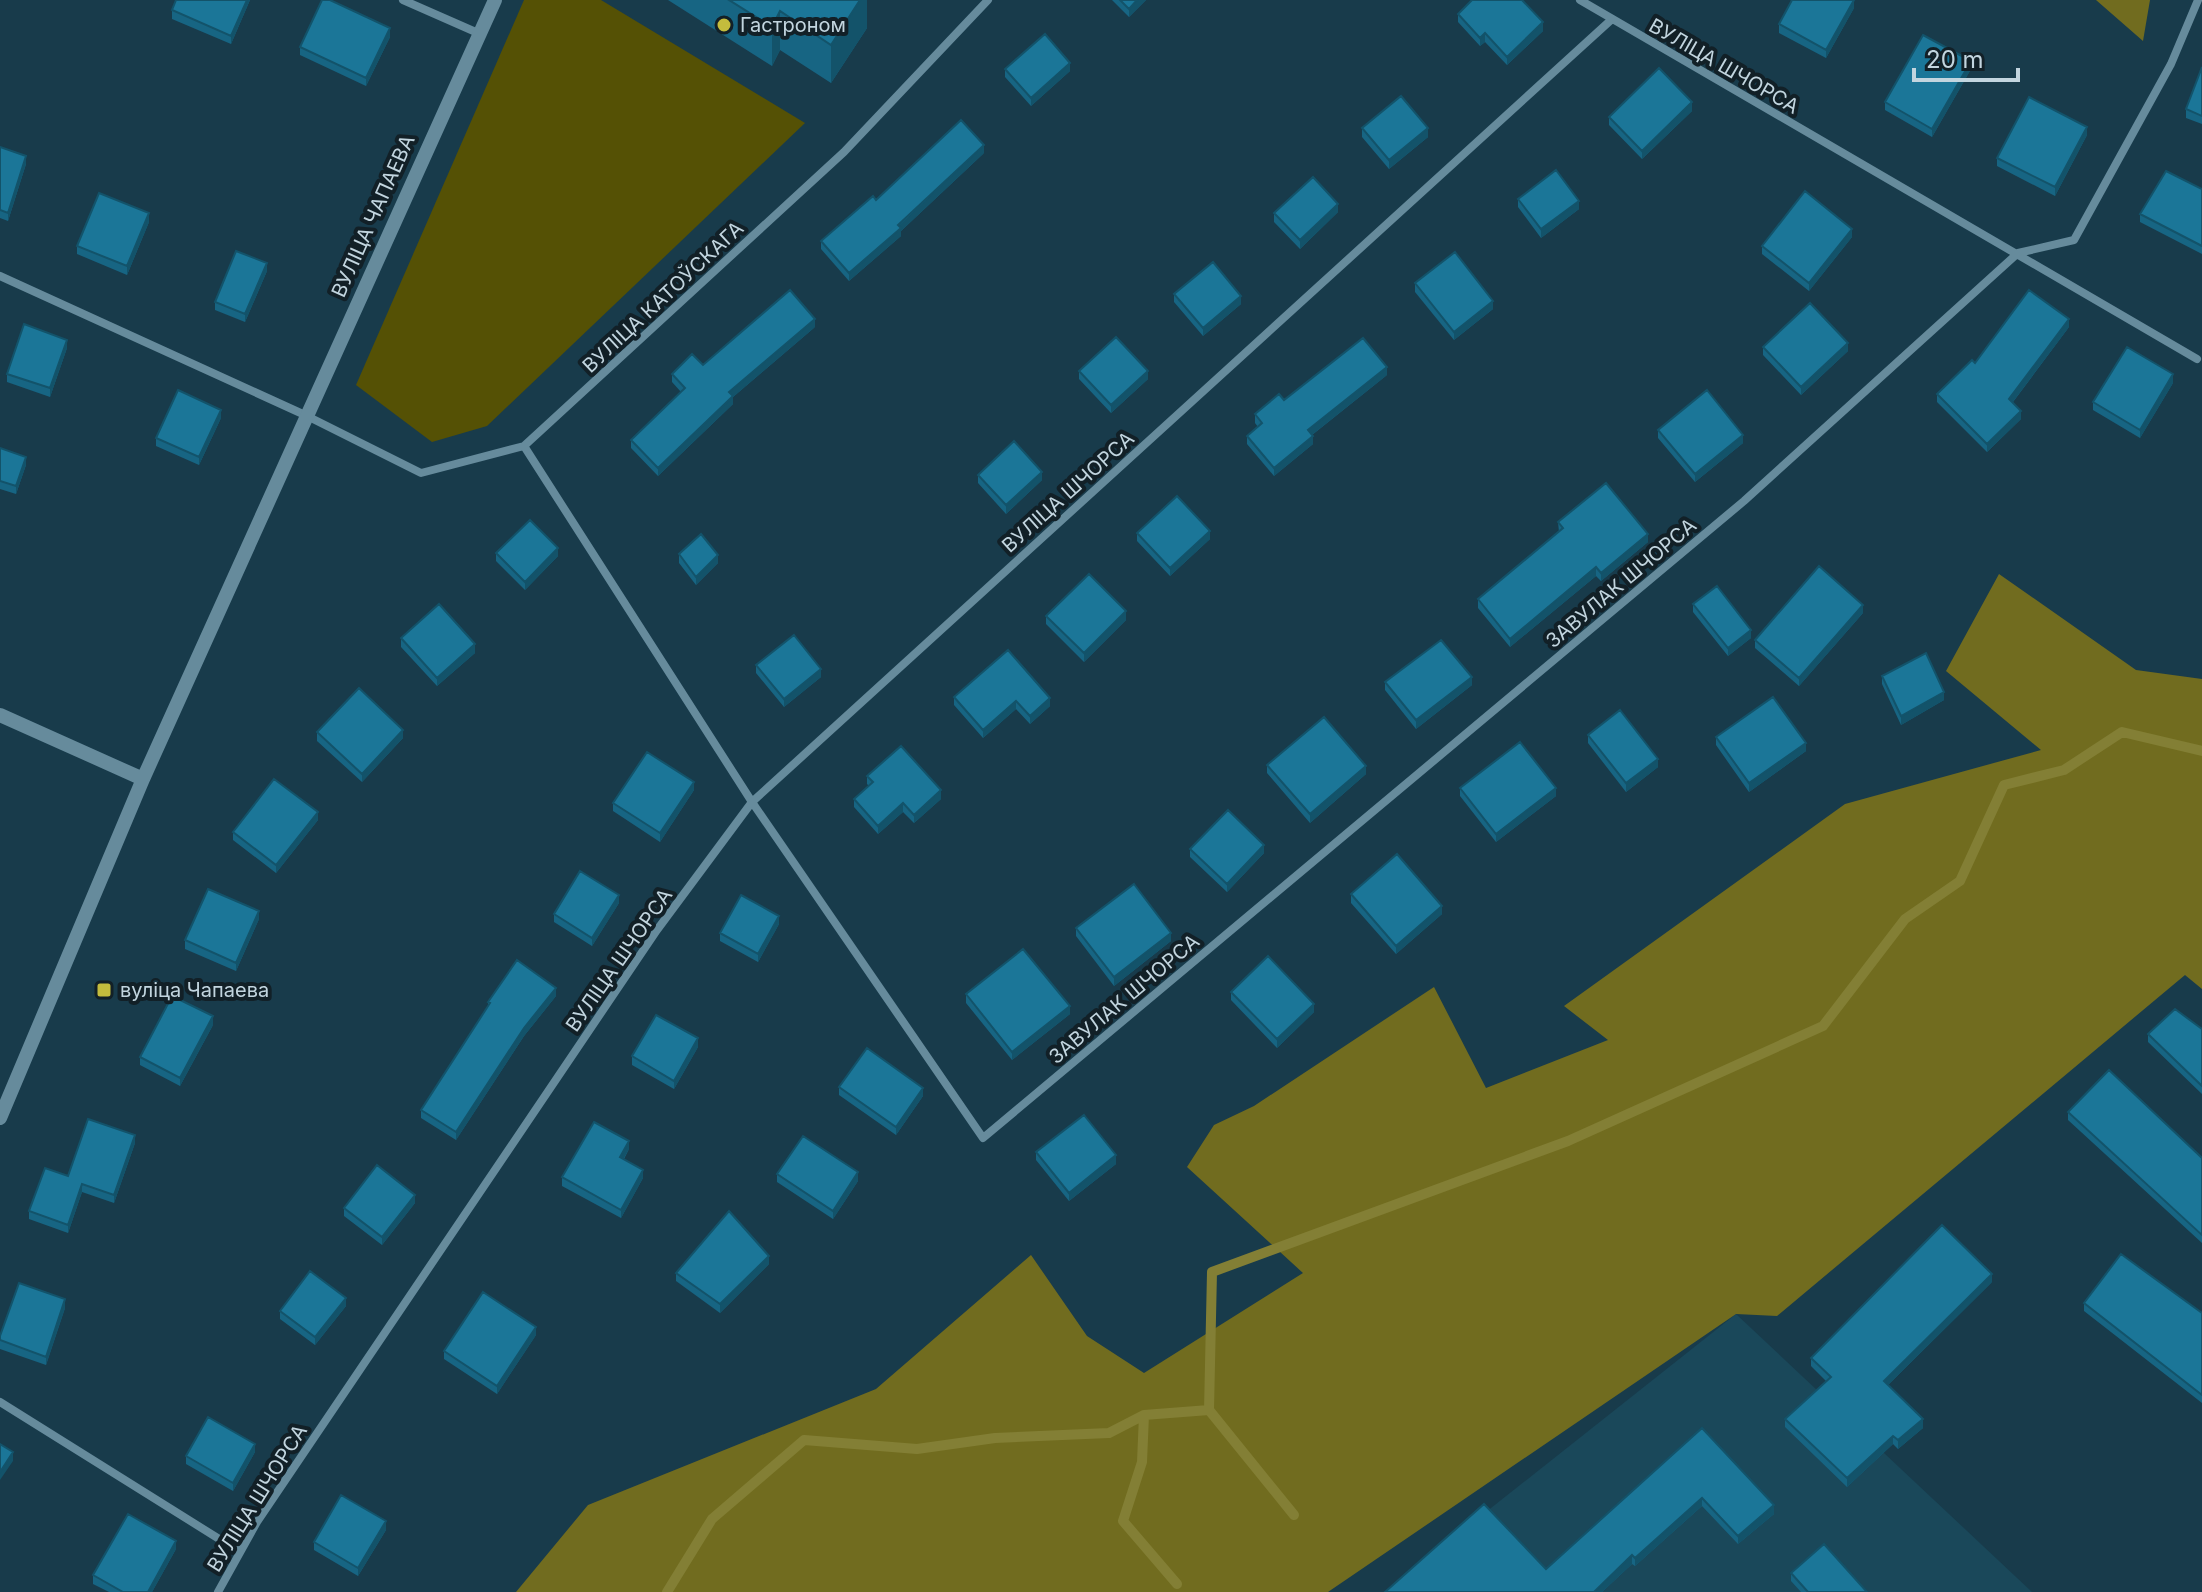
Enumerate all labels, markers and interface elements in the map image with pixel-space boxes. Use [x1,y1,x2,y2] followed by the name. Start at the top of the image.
[740,13,846,37] place label: Гастроном
[1645,13,1803,119] street label: ВУЛІЦА ШЧОРСА
[715,16,733,34] marker: Гастроном
[1914,32,2018,82] scale bar
[1926,45,1984,74] text: 20 m
[326,131,420,301] street label: ВУЛІЦА ЧАПАЕВА
[577,215,749,378] street label: ВУЛІЦА КАТОЎСКАГА
[997,426,1139,557] street label: ВУЛІЦА ШЧОРСА
[1541,513,1701,653] street label: ЗАВУЛАК ШЧОРСА
[561,884,677,1036] street label: ВУЛІЦА ШЧОРСА
[1044,929,1204,1069] street label: ЗАВУЛАК ШЧОРСА
[120,978,269,1002] place label: вуліца Чапаева
[95,981,113,999] marker: вуліца Чапаева
[202,1420,312,1576] street label: ВУЛІЦА ШЧОРСА

